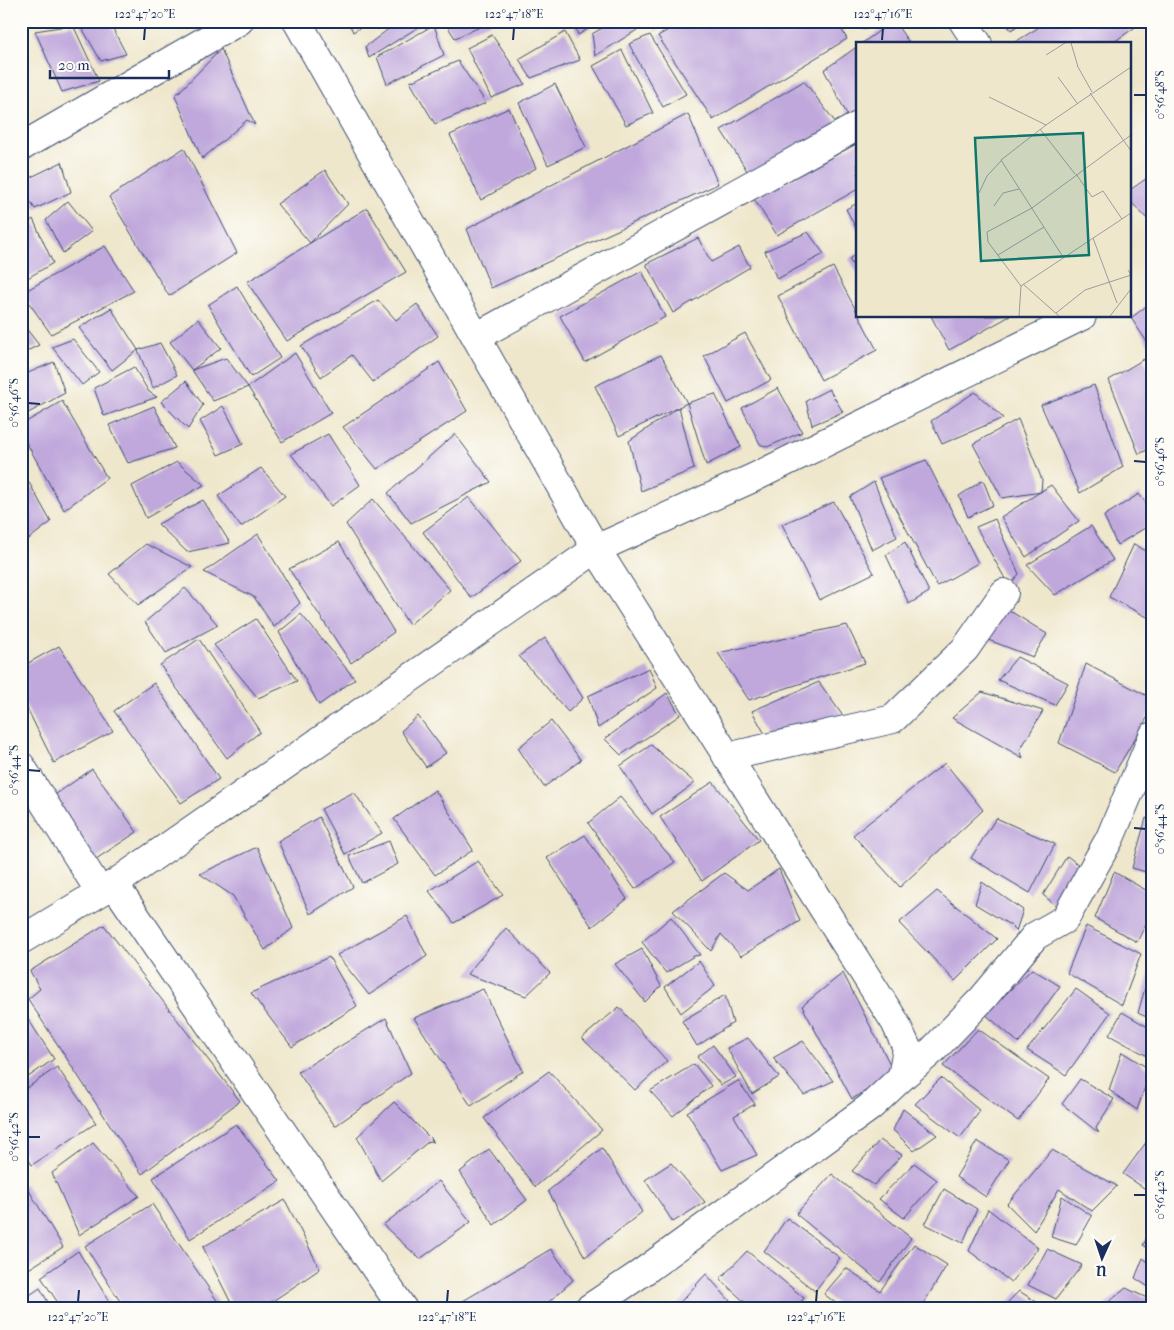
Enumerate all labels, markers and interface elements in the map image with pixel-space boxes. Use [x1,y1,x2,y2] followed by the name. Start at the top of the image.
[115,7,175,21] text: 122°47'20"E
[485,7,543,21] text: 122°47'18"E
[854,7,912,21] text: 122°47'16"E
[856,42,1132,318] inset map
[50,48,169,80] scale bar
[58,56,90,74] text: 20 m
[1153,70,1167,120] text: 0°56'48"S
[7,378,21,428] text: 0°56'46"S
[1153,437,1167,487] text: 0°56'46"S
[7,745,21,795] text: 0°56'44"S
[1153,804,1167,854] text: 0°56'44"S
[7,1112,21,1162] text: 0°56'42"S
[1153,1170,1167,1220] text: 0°56'42"S
[1076,1232,1126,1282] north arrow
[1095,1262,1108,1279] text: U
[48,1310,108,1324] text: 122°47'20"E
[418,1310,476,1324] text: 122°47'18"E
[787,1310,845,1324] text: 122°47'16"E

